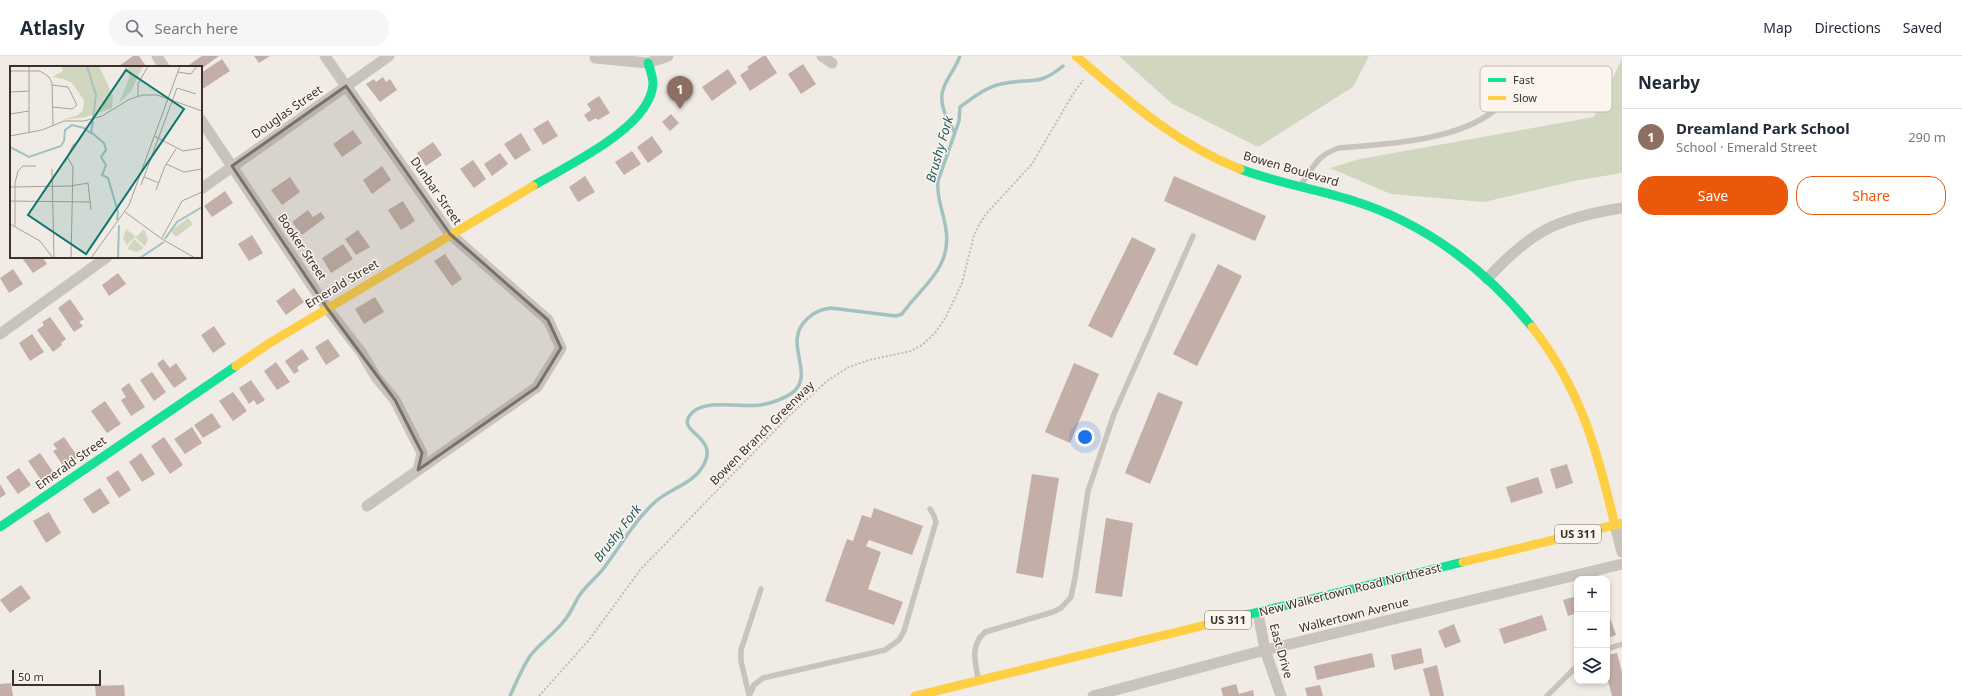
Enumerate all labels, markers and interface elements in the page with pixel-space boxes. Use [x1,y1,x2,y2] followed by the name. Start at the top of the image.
[109,10,389,46] search box
[20,15,85,41] text: Atlasly
[123,17,145,39] icon: search
[155,18,238,38] text: Search here
[1763,18,1792,37] text: Map
[1814,18,1881,37] text: Directions
[1903,18,1942,37] text: Saved
[10,66,202,258] inset map
[1480,66,1612,112] legend
[1638,71,1700,94] text: Nearby
[1513,72,1534,87] text: Fast
[667,76,693,109] pin: 1
[248,80,326,142] street label: Douglas Street
[1513,90,1537,105] text: Slow
[921,113,957,184] water label: Brushy Fork
[1676,118,1850,138] text: Dreamland Park School
[1647,128,1655,146] text: 1
[1908,128,1946,146] text: 290 m
[1676,138,1817,156] text: School · Emerald Street
[1241,147,1341,190] street label: Bowen Boulevard
[407,153,466,229] street label: Dunbar Street
[1638,176,1788,215] button: Save
[1796,176,1946,215] button: Share
[274,210,331,284] street label: Booker Street
[302,255,382,312] street label: Emerald Street
[706,376,818,489] street label: Bowen Branch Greenway
[1075,427,1095,447] your location
[32,431,110,493] street label: Emerald Street
[589,500,645,565] water label: Brushy Fork
[1555,525,1601,543] road number: US 311
[1257,558,1443,620] street label: New Walkertown Road Northeast
[1574,576,1610,684] map controls
[1574,576,1610,612] button: +
[1297,593,1411,636] street label: Walkertown Avenue
[1205,611,1251,629] road number: US 311
[1574,612,1610,648] button: −
[1266,621,1297,680] street label: East Drive
[1574,648,1610,684] button: layers
[12,668,101,687] scale bar
[18,669,44,684] text: 50 m

